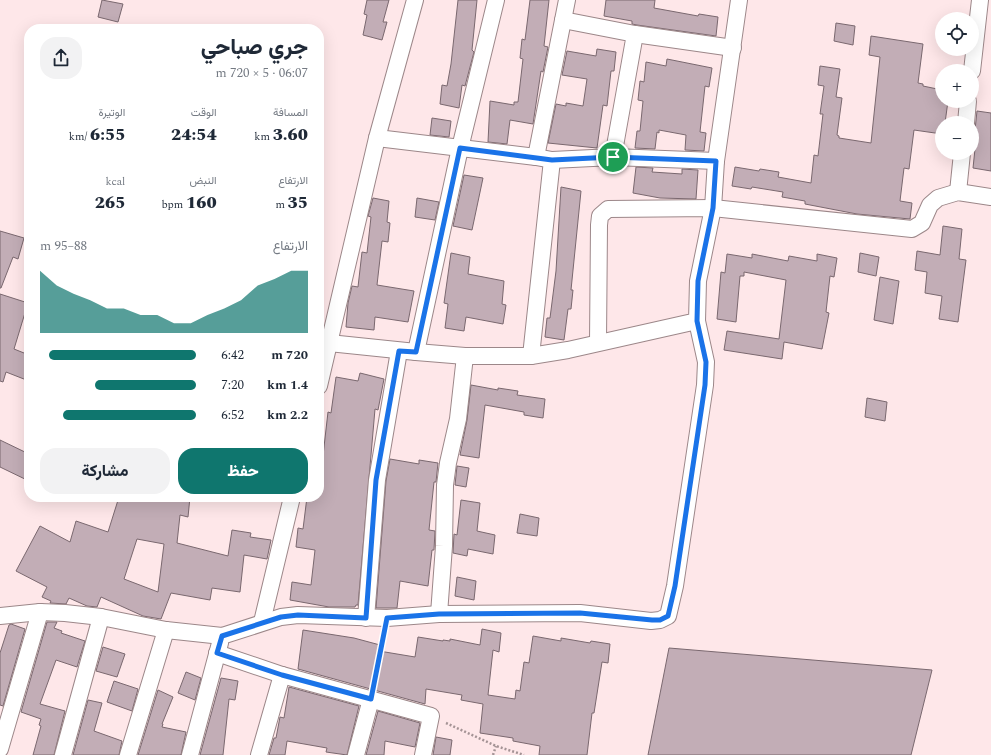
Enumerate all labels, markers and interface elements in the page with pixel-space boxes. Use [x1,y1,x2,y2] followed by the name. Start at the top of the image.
[935,12,979,160] map controls
[935,12,979,56] button: locate
[201,31,308,64] text: جري صباحي
[40,37,82,79] button: share
[216,63,308,83] text: 06:07 · 5 × 720 m
[935,64,979,108] button: +
[98,104,125,121] text: الوتيرة
[191,104,217,121] text: الوقت
[273,104,308,121] text: المسافة
[935,116,979,160] button: −
[90,122,125,148] text: 6:55
[171,122,217,148] text: 24:54
[273,122,308,148] text: 3.60
[69,128,90,145] text: /km
[254,128,273,145] text: km
[596,140,630,174] pin
[602,146,624,168] icon: arrive
[189,172,217,189] text: النبض
[278,172,308,189] text: الارتفاع
[106,173,125,190] text: kcal
[95,190,125,216] text: 265
[186,190,217,216] text: 160
[288,190,308,216] text: 35
[161,196,186,213] text: bpm
[275,196,288,213] text: m
[40,236,87,256] text: 88–95 m
[273,236,308,256] text: الارتفاع
[221,345,244,365] text: 6:42
[271,345,308,365] text: 720 m
[221,375,244,395] text: 7:20
[267,375,308,395] text: 1.4 km
[221,405,244,425] text: 6:52
[267,405,308,425] text: 2.2 km
[40,448,170,494] button: مشاركة
[178,448,308,494] button: حفظ

